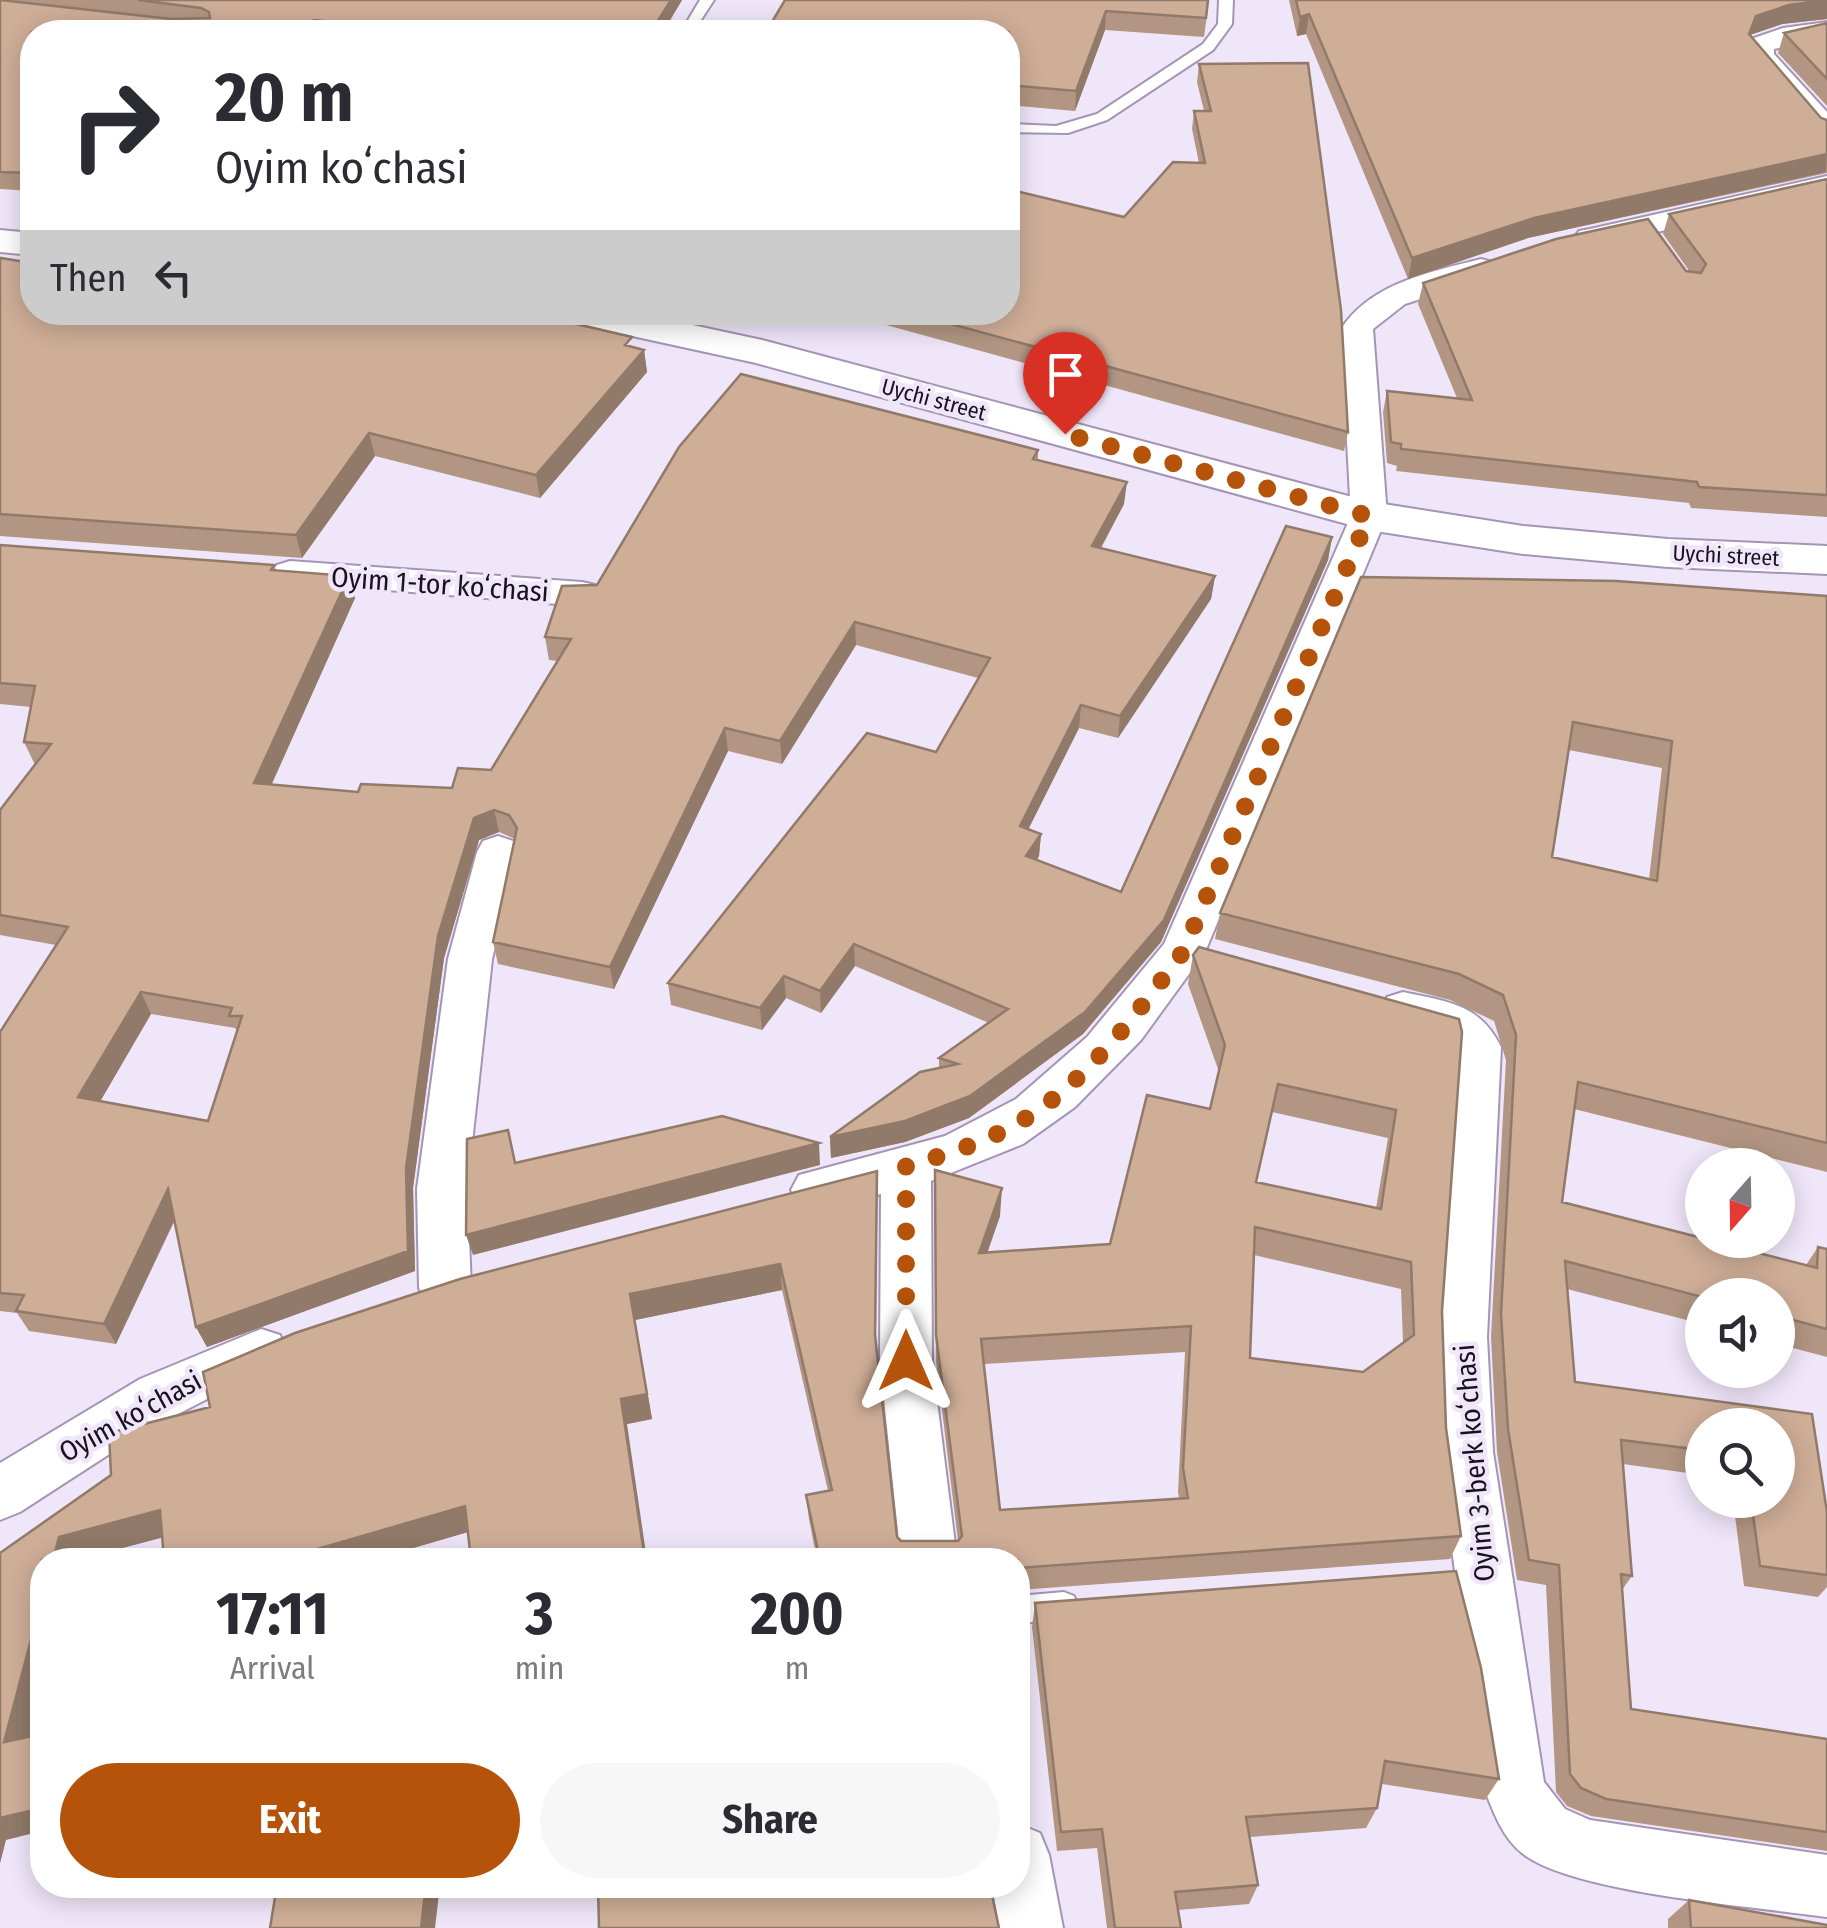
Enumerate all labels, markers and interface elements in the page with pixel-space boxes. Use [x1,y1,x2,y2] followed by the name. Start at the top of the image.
[215,56,354,140] text: 20 m
[50,60,180,190] icon: right
[215,141,468,195] text: Oyim koʻchasi
[146,250,201,305] icon: left
[50,255,126,301] text: Then
[1023,332,1108,435] pin
[1038,347,1093,402] icon: arrive
[879,373,990,427] street label: Uychi street
[1672,539,1781,572] street label: Uychi street
[330,560,550,609] street label: Oyim 1-tor koʻchasi
[1685,1148,1795,1258] north arrow
[1685,1148,1795,1518] map controls
[1685,1278,1795,1388] button: sound
[854,1309,958,1413] position arrow
[1448,1343,1501,1583] street label: Oyim 3-berk koʻchasi
[53,1364,207,1469] street label: Oyim koʻchasi
[1685,1408,1795,1518] button: search
[216,1578,329,1650] text: 17:11
[525,1578,554,1650] text: 3
[750,1578,844,1650] text: 200
[230,1649,315,1687] text: Arrival
[515,1649,564,1687] text: min
[785,1649,809,1687] text: m
[60,1763,520,1878] button: Exit
[540,1763,1000,1878] button: Share

